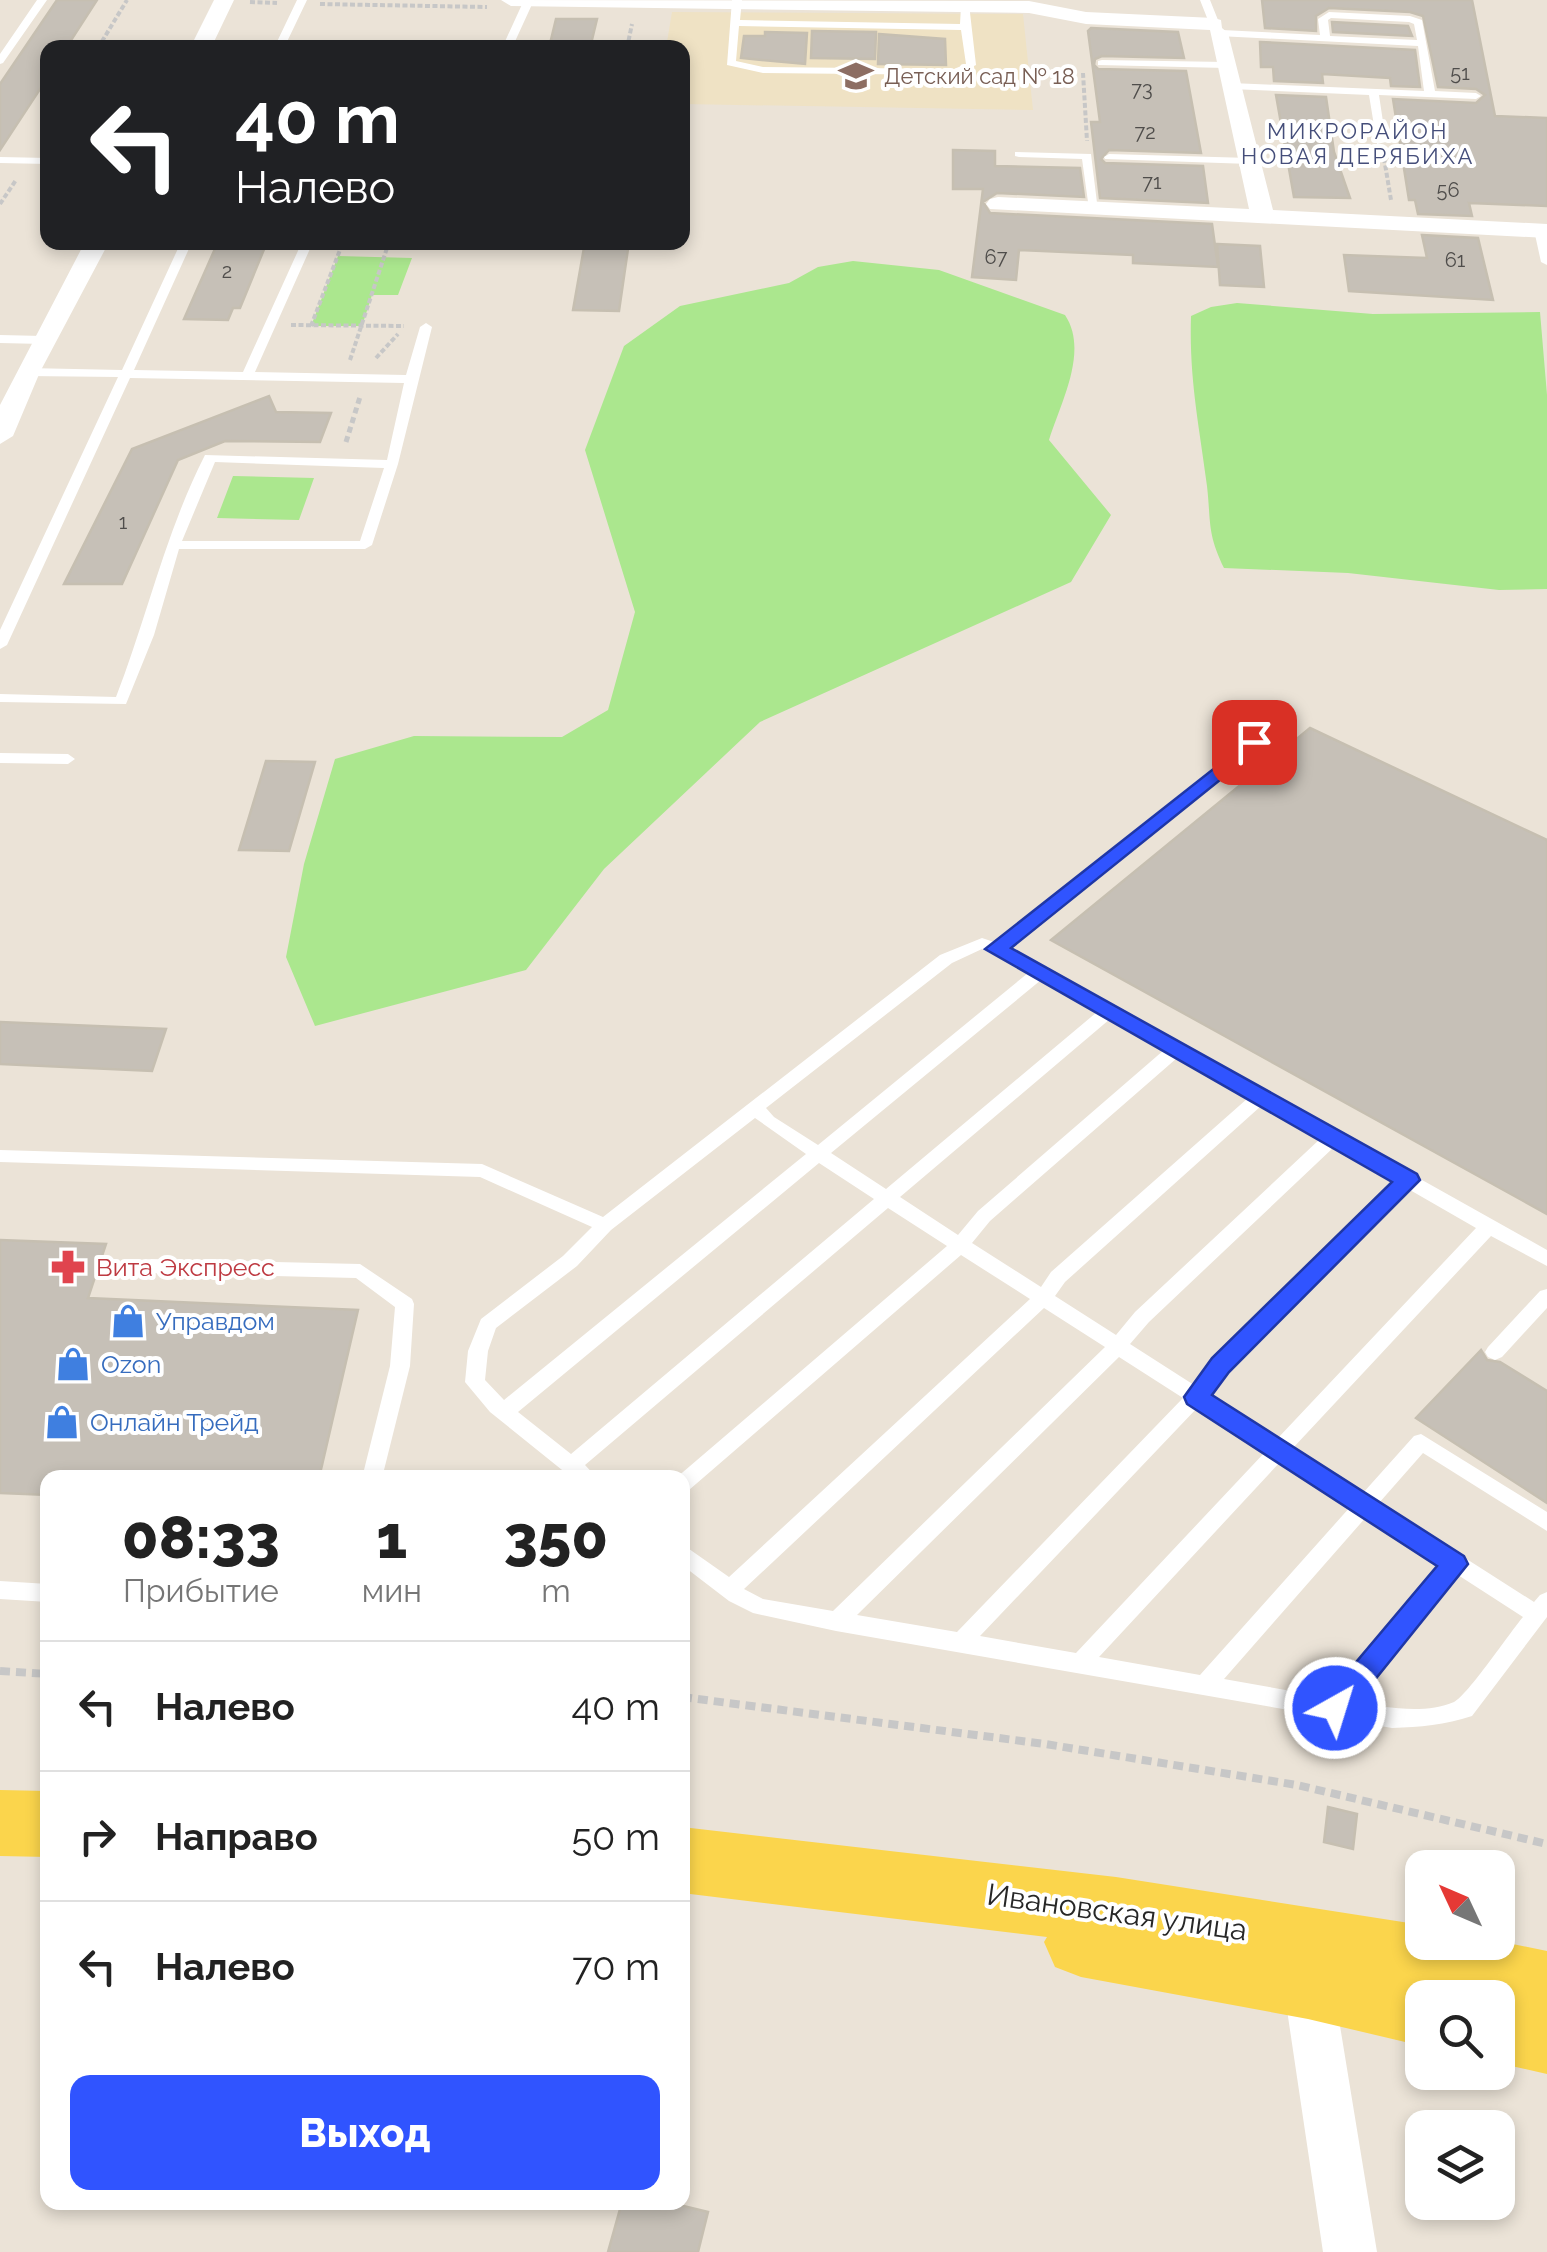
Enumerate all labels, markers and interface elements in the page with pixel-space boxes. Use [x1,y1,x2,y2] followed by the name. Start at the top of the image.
[837,57,875,95] school or university icon: Детский сад № 18
[1450,61,1470,85] house number: 51
[884,63,1075,89] place label: Детский сад № 18
[235,77,400,159] text: 40 m
[1131,77,1153,101] house number: 73
[70,80,200,210] icon: left
[1241,118,1475,169] district label: МИКРОРАЙОН НОВАЯ ДЕРЯБИХА
[1134,120,1156,144] house number: 72
[235,161,395,214] text: Налево
[1142,170,1162,194] house number: 71
[1437,178,1459,202] house number: 56
[985,245,1008,269] house number: 67
[1445,248,1466,272] house number: 61
[222,259,232,283] house number: 2
[119,510,128,534] house number: 1
[1212,700,1297,785] pin
[1227,715,1282,770] icon: arrive
[49,1248,87,1286] pharmacy icon: Вита Экспресс
[96,1252,275,1282] place label: Вита Экспресс
[109,1302,147,1340] shop icon: Управдом
[156,1306,275,1336] place label: Управдом
[54,1345,92,1383] shop icon: Ozon
[101,1349,161,1379] place label: Ozon
[43,1403,81,1441] shop icon: Онлайн Трейд
[90,1407,259,1437] place label: Онлайн Трейд
[122,1502,280,1572] text: 08:33
[376,1502,407,1572] text: 1
[504,1502,608,1572] text: 350
[123,1572,279,1609] text: Прибытие
[362,1572,422,1609] text: мин
[541,1572,571,1609] text: m
[1283,1656,1387,1760] position arrow
[70,1679,125,1734] icon: left
[155,1684,295,1729] text: Налево
[571,1684,660,1729] text: 40 m
[70,1809,125,1864] icon: right
[155,1814,318,1859] text: Направо
[571,1814,660,1859] text: 50 m
[1405,1850,1515,1960] north arrow
[1405,1850,1515,2220] map controls
[985,1876,1249,1948] street label: Ивановская улица
[70,1939,125,1994] icon: left
[155,1944,295,1989] text: Налево
[572,1944,660,1989] text: 70 m
[1405,1980,1515,2090] button: search
[70,2075,660,2190] button: Выход
[1405,2110,1515,2220] button: layers

